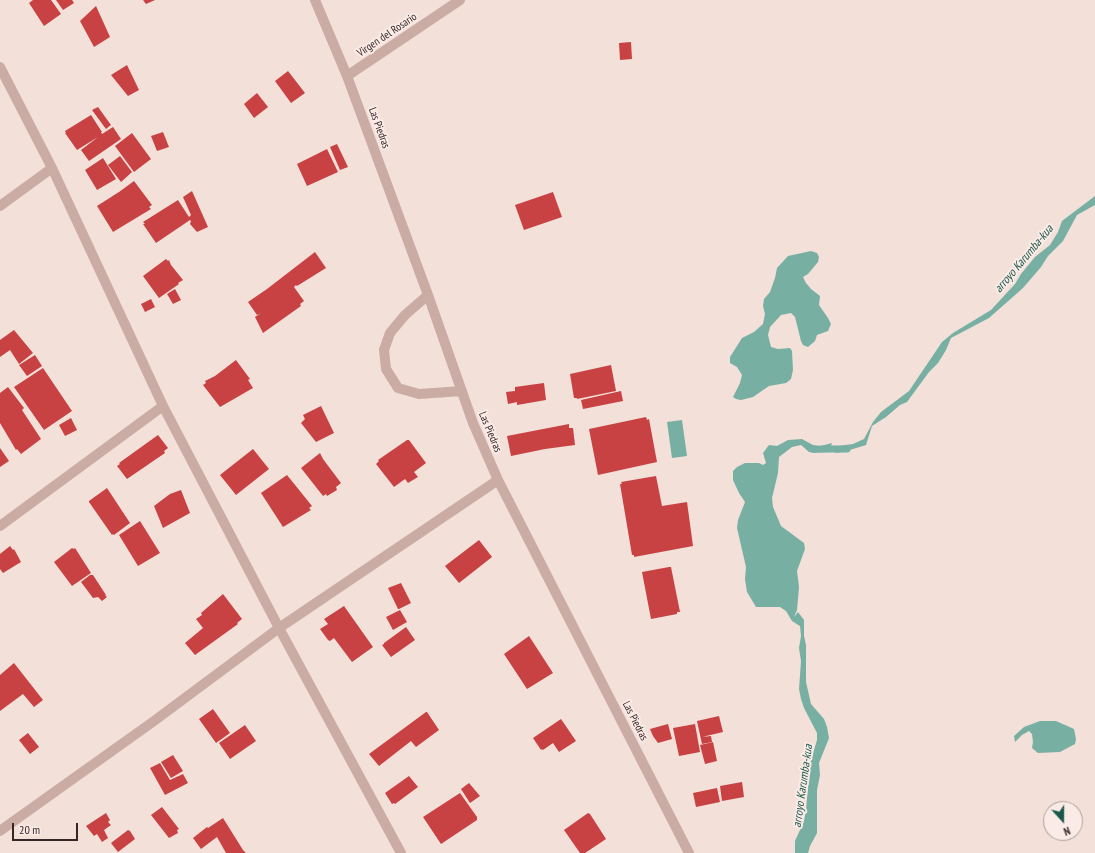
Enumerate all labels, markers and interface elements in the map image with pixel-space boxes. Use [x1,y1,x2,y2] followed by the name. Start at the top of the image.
[355,10,419,60] street label: Virgen del Rosario
[366,106,392,150] street label: Las Piedras
[992,222,1056,296] water label: arroyo Karumba-kua
[476,410,504,454] street label: Las Piedras
[619,699,651,743] street label: Las Piedras
[790,744,816,828] water label: arroyo Karumba-kua
[1043,801,1083,841] north arrow
[14,815,80,841] scale bar
[19,822,40,837] text: 20 m
[1062,824,1072,839] text: N

